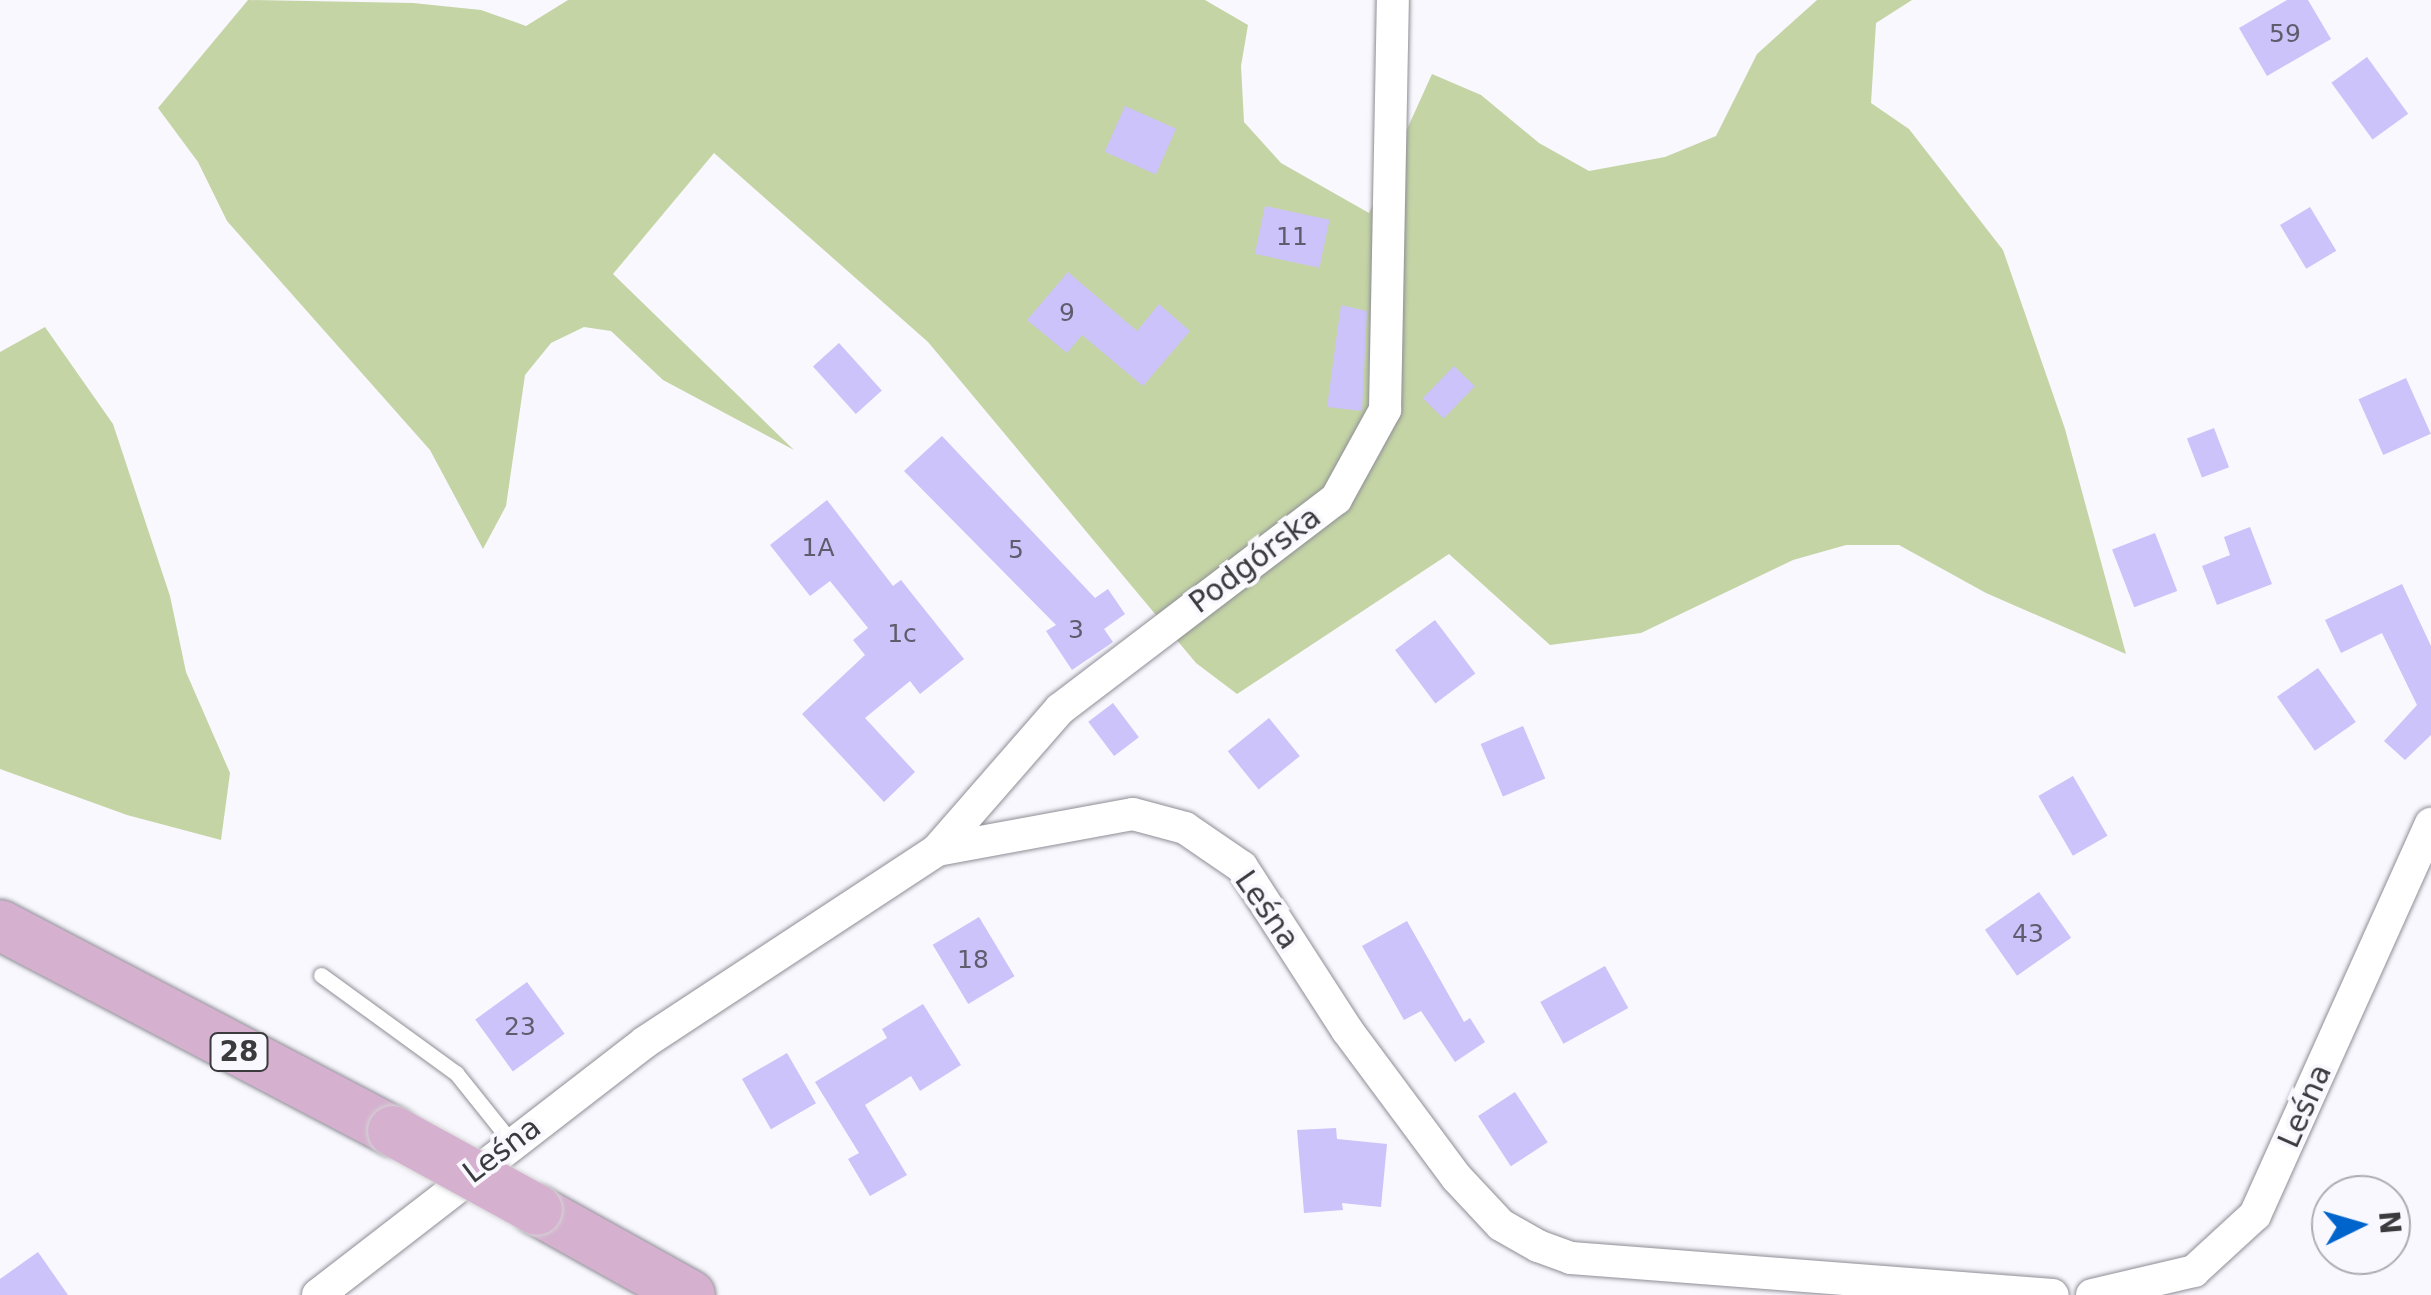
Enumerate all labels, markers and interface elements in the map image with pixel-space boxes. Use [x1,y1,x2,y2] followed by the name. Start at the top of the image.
[2269,19,2301,49] house number: 59
[1276,222,1308,252] house number: 11
[1059,298,1075,328] house number: 9
[1182,499,1328,621] street label: Podgórska
[801,533,835,563] house number: 1A
[1008,535,1024,565] house number: 5
[1068,615,1084,645] house number: 3
[887,619,917,649] house number: 1c
[1227,864,1307,956] street label: Leśna
[2012,919,2044,949] house number: 43
[957,945,989,975] house number: 18
[504,1012,536,1042] house number: 23
[209,1029,269,1075] road number: 28
[2271,1059,2339,1153] street label: Leśna
[456,1109,548,1191] street label: Leśna
[2311,1175,2411,1275] north arrow
[2372,1209,2407,1236] text: N

